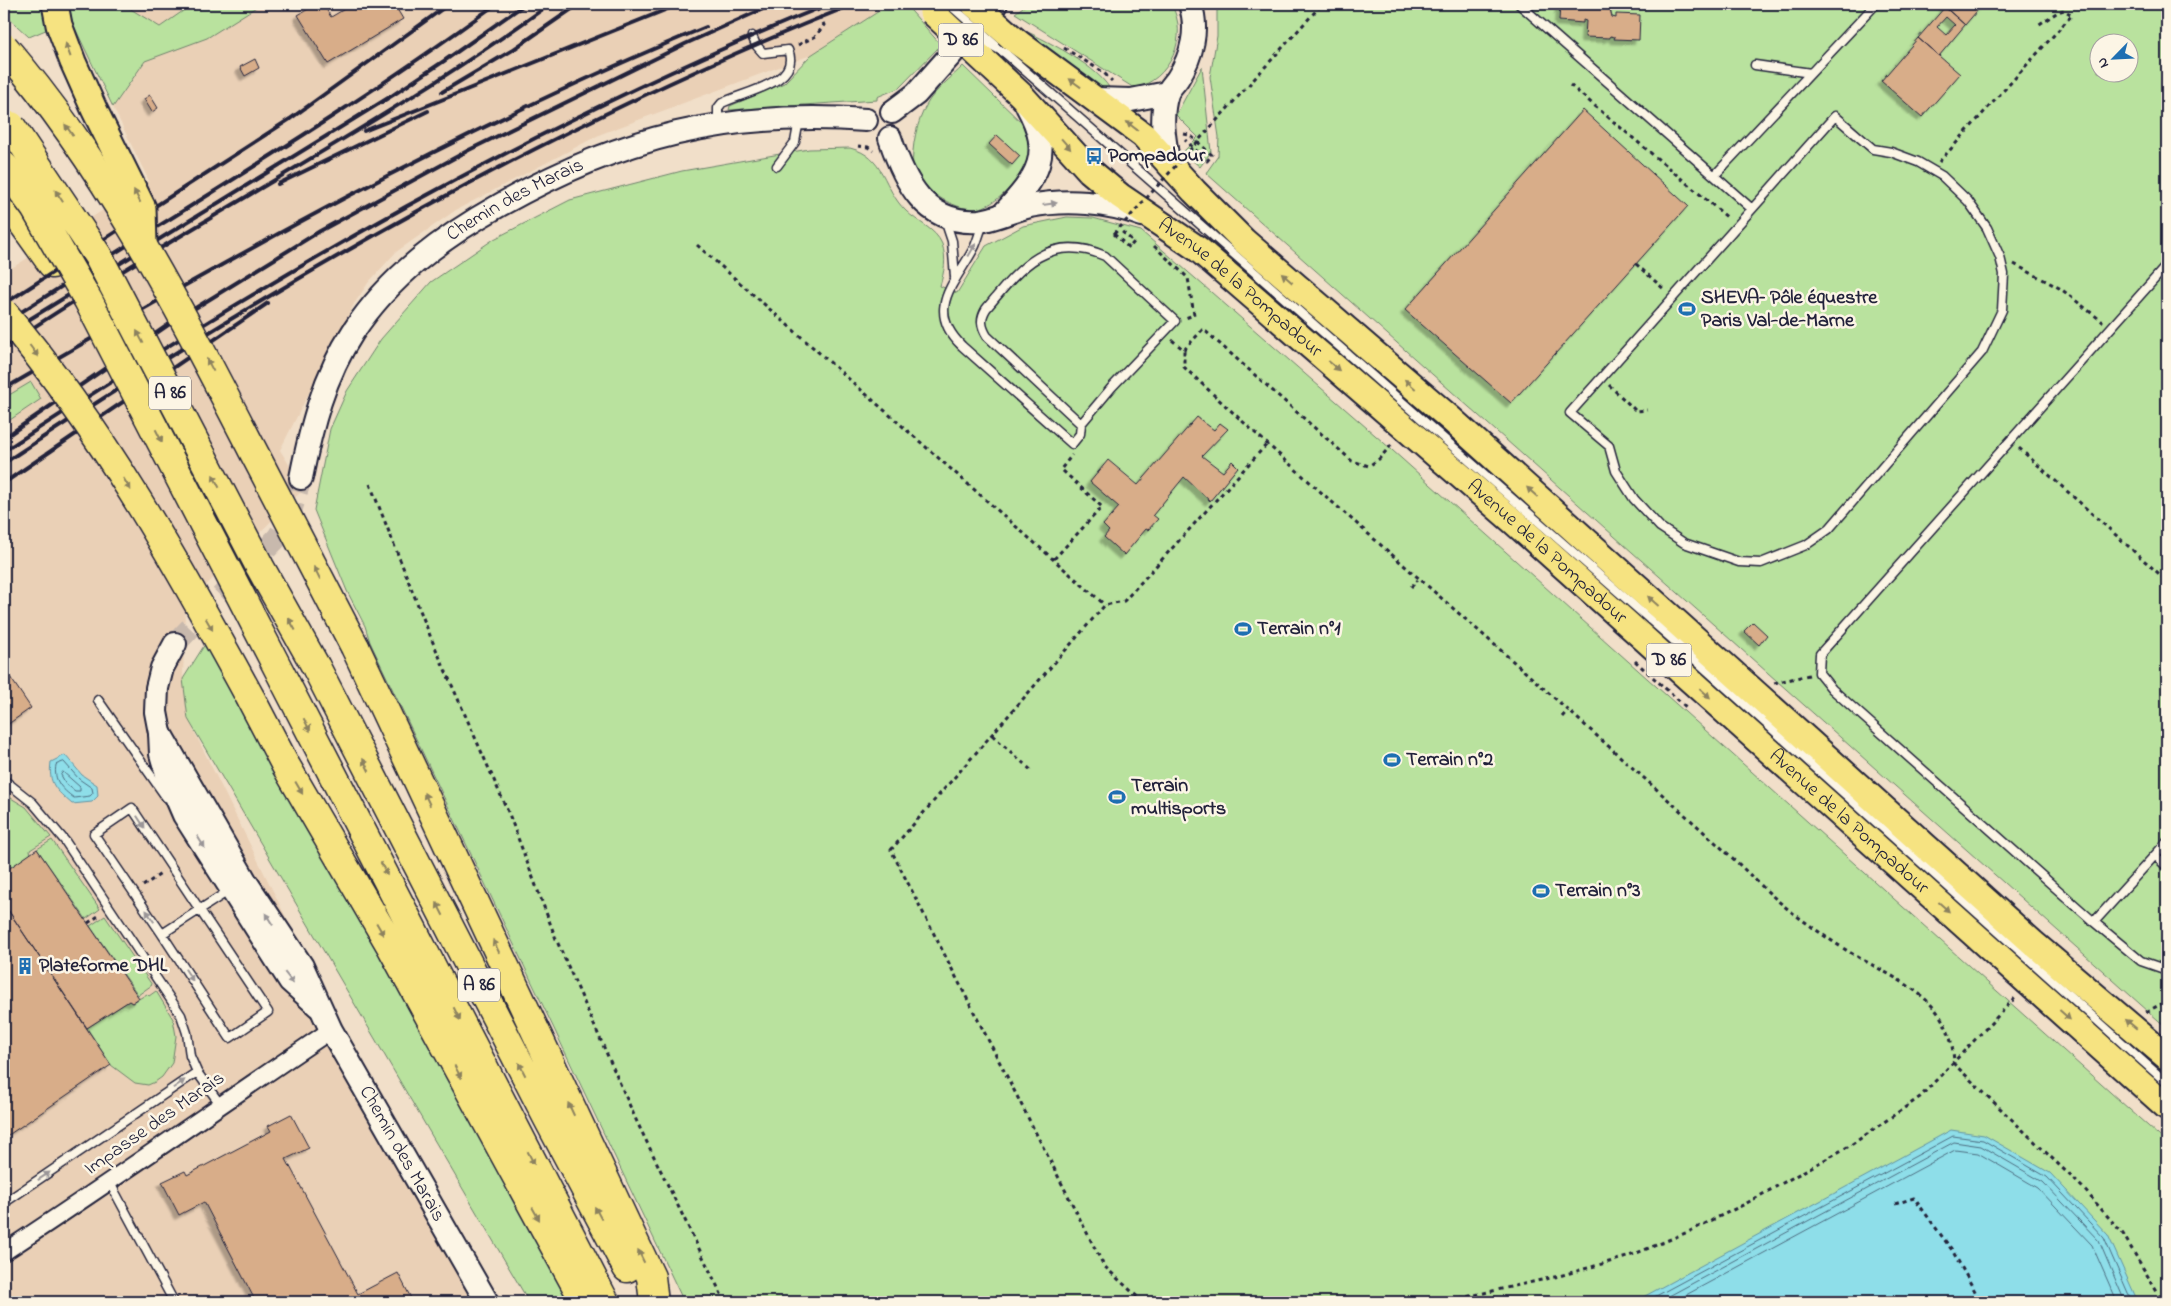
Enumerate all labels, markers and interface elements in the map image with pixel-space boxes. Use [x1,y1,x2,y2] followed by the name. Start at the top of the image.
[938,24,984,56] road number: D 86
[2088,32,2138,82] north arrow
[64,42,71,57] one-way arrow
[2092,54,2115,71] text: N
[1068,78,1082,88] one-way arrow
[1125,120,1138,131] one-way arrow
[64,123,74,137] one-way arrow
[1061,137,1072,150] one-way arrow
[1108,142,1206,171] place label: Pompadour
[1084,146,1104,166] bus stop icon: Pompadour
[441,151,588,249] street label: Chemin des Marais
[55,189,64,203] one-way arrow
[133,189,141,204] one-way arrow
[1042,199,1058,207] one-way arrow
[1152,211,1329,365] street label: Avenue de la Pompadour
[968,242,976,257] one-way arrow
[1281,273,1294,284] one-way arrow
[1701,284,1878,336] place label: SHEVA– Pôle équestre Paris Val-de-Marne
[1677,299,1697,319] sports icon: SHEVA– Pôle équestre Paris Val-de-Marne
[136,330,144,344] one-way arrow
[29,344,40,357] one-way arrow
[206,358,214,372] one-way arrow
[1327,361,1340,372] one-way arrow
[149,376,191,409] road number: A 86
[1404,379,1417,390] one-way arrow
[155,429,163,444] one-way arrow
[1460,473,1634,632] street label: Avenue de la Pompadour
[212,474,220,488] one-way arrow
[123,477,132,490] one-way arrow
[1526,486,1538,498] one-way arrow
[313,566,321,580] one-way arrow
[1647,595,1659,607] one-way arrow
[1257,615,1341,644] place label: Terrain n°1
[288,617,296,632] one-way arrow
[205,618,214,631] one-way arrow
[1233,619,1253,639] sports icon: Terrain n°1
[1646,644,1692,676] road number: D 86
[1699,688,1712,699] one-way arrow
[303,718,311,733] one-way arrow
[1762,742,1936,902] street label: Avenue de la Pompadour
[1406,746,1493,775] place label: Terrain n°2
[1382,750,1402,770] sports icon: Terrain n°2
[362,757,370,772] one-way arrow
[1131,772,1226,824] place label: Terrain multisports
[295,781,303,796] one-way arrow
[1107,787,1127,807] sports icon: Terrain multisports
[423,791,431,806] one-way arrow
[136,815,146,829] one-way arrow
[196,836,206,849] one-way arrow
[380,861,388,876] one-way arrow
[1555,877,1641,906] place label: Terrain n°3
[1531,881,1551,901] sports icon: Terrain n°3
[1937,901,1949,913] one-way arrow
[436,902,444,916] one-way arrow
[145,910,155,923] one-way arrow
[265,912,274,926] one-way arrow
[376,922,385,936] one-way arrow
[492,939,500,953] one-way arrow
[39,952,168,981] place label: Plateforme DHL
[15,956,35,976] building icon: Plateforme DHL
[184,968,194,982] one-way arrow
[458,968,500,1002] road number: A 86
[284,972,295,985] one-way arrow
[453,1006,461,1021] one-way arrow
[2058,1009,2070,1021] one-way arrow
[2124,1019,2137,1030] one-way arrow
[518,1062,526,1076] one-way arrow
[79,1065,231,1183] street label: Impasse des Marais
[454,1065,462,1079] one-way arrow
[172,1080,185,1089] one-way arrow
[351,1080,453,1227] street label: Chemin des Marais
[567,1102,575,1116] one-way arrow
[527,1151,535,1166] one-way arrow
[37,1171,51,1181] one-way arrow
[594,1206,602,1220] one-way arrow
[532,1207,540,1222] one-way arrow
[637,1249,645,1263] one-way arrow

